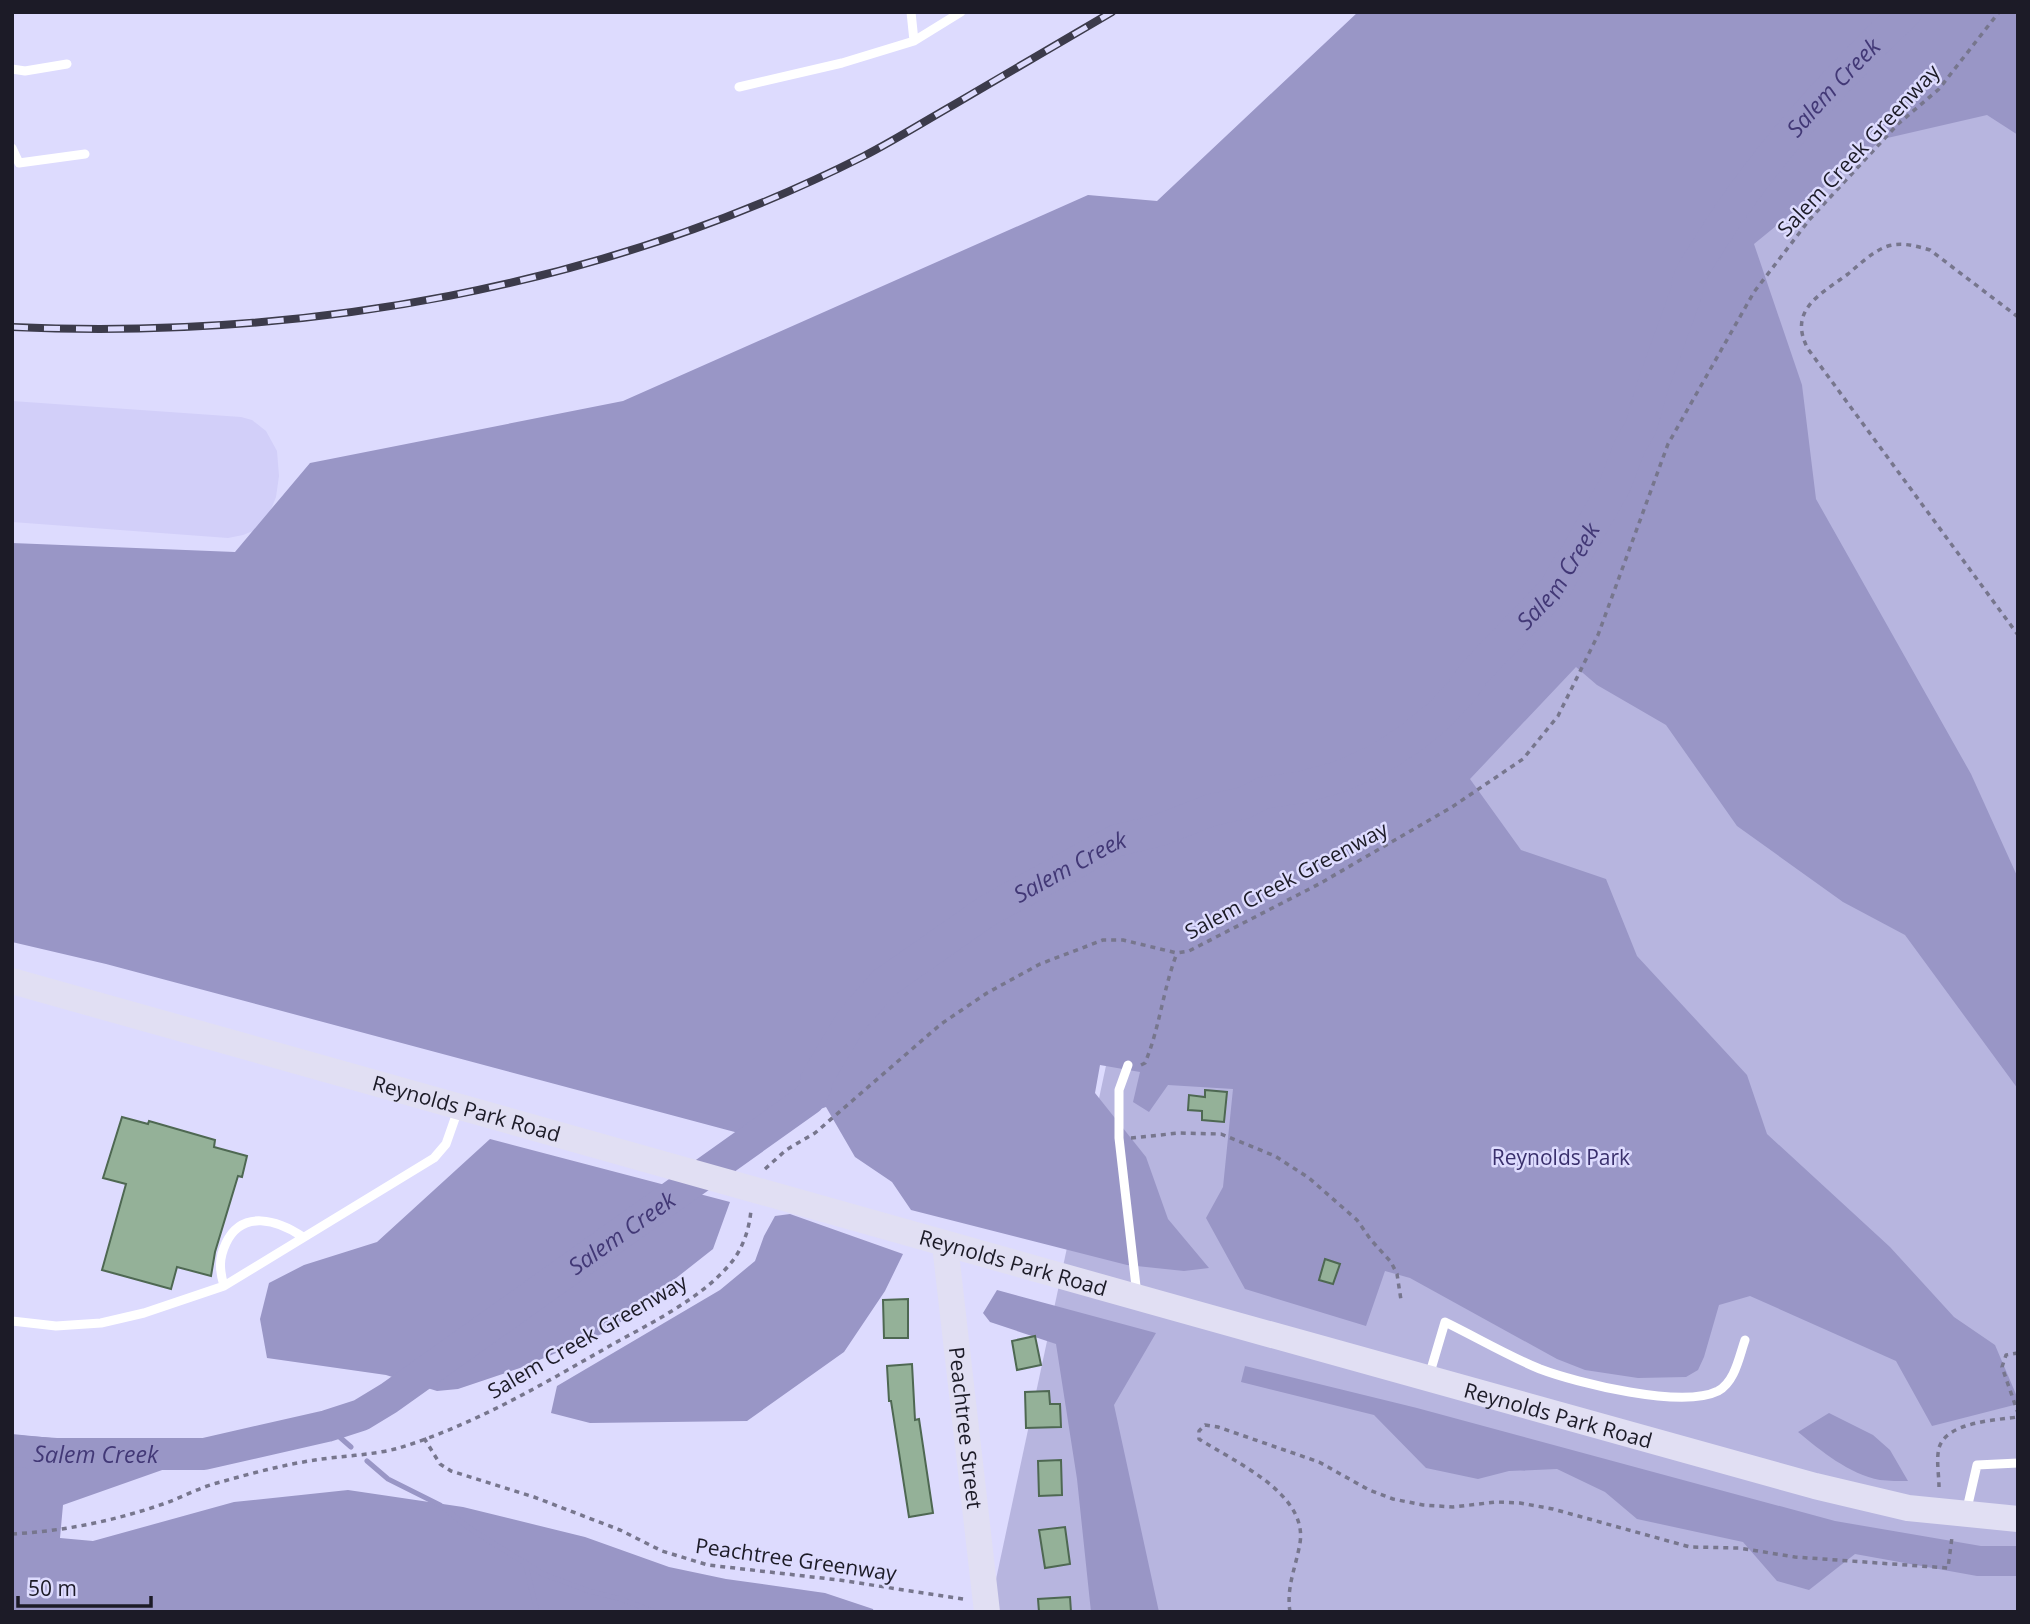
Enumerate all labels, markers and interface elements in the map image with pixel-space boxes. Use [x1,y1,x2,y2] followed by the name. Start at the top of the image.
[1778,30,1887,143] water label: Salem Creek
[1771,58,1946,242] street label: Salem Creek Greenway
[1509,516,1607,636] water label: Salem Creek
[1180,814,1393,945] street label: Salem Creek Greenway
[1007,823,1130,910] water label: Salem Creek
[369,1068,564,1148] street label: Reynolds Park Road
[1492,1143,1630,1171] park label: Reynolds Park
[561,1183,682,1282] water label: Salem Creek
[916,1223,1110,1302] street label: Reynolds Park Road
[482,1267,692,1405] street label: Salem Creek Greenway
[943,1345,989,1510] street label: Peachtree Street
[1461,1376,1655,1455] street label: Reynolds Park Road
[32,1437,159,1470] water label: Salem Creek
[694,1531,899,1587] street label: Peachtree Greenway
[18,1564,150,1608] scale bar
[28,1574,77,1602] text: 50 m

